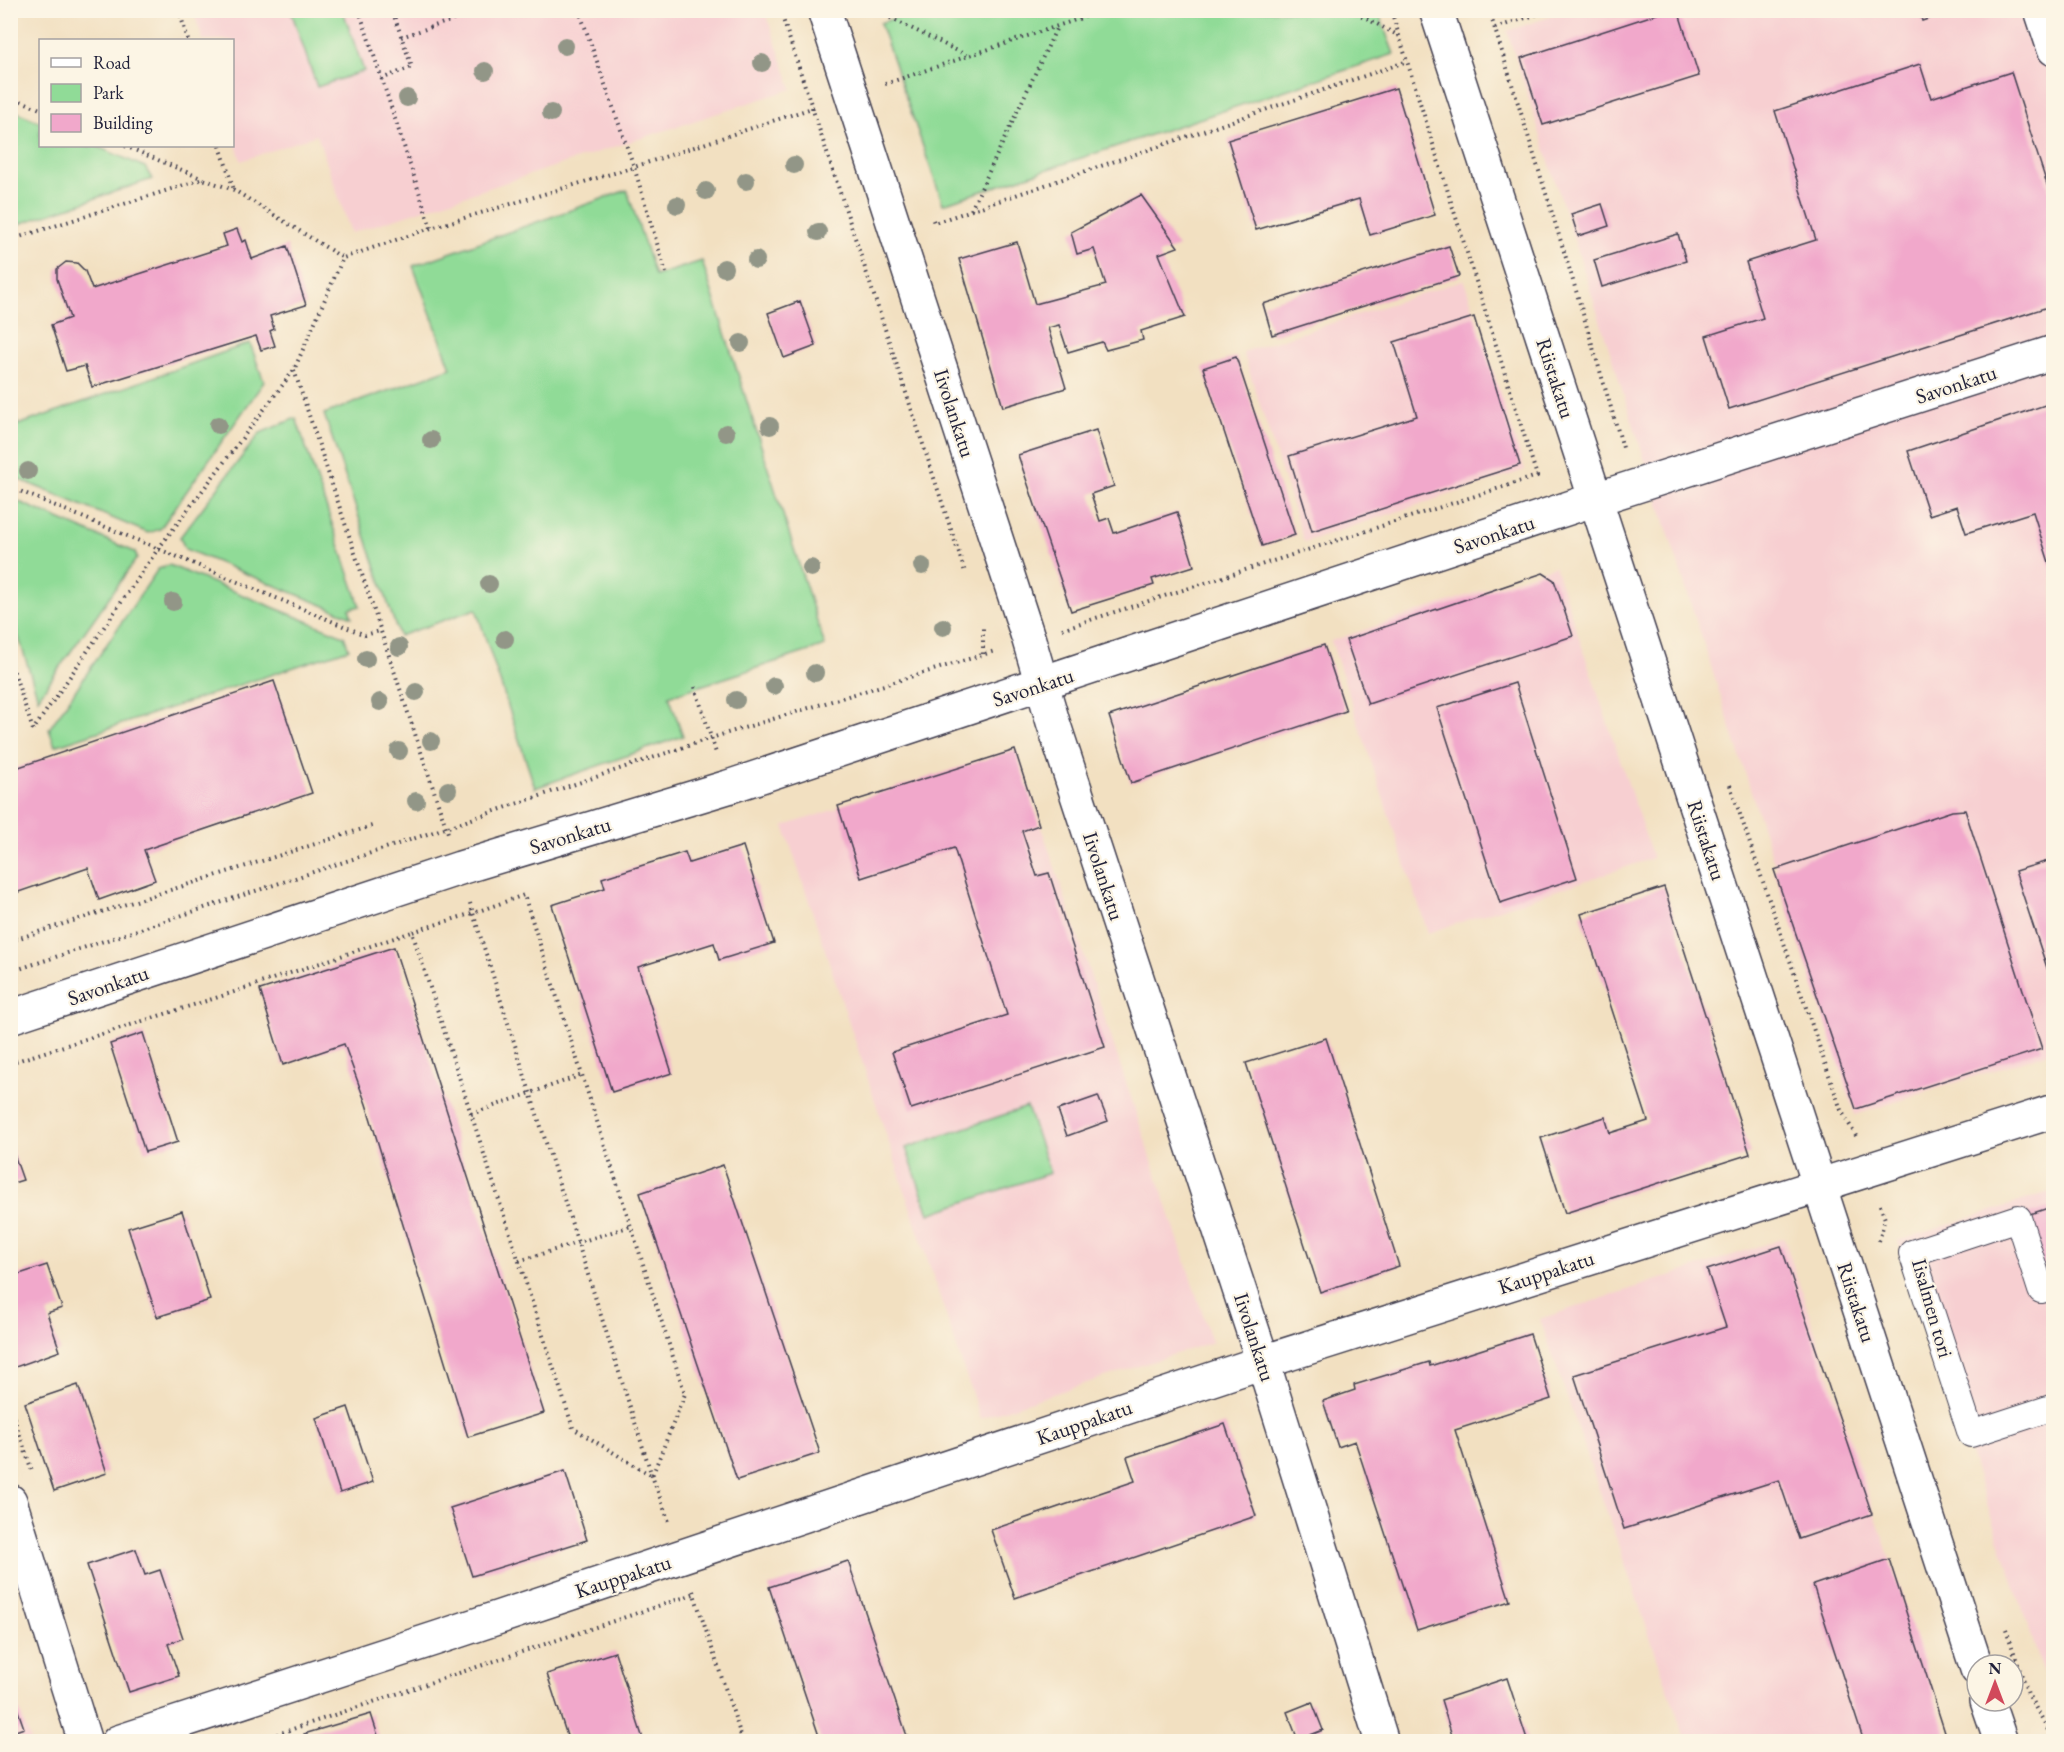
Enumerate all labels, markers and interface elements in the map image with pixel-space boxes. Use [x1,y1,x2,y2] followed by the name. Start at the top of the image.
[39,39,234,147] legend
[93,51,132,74] text: Road
[93,81,124,104] text: Park
[93,111,153,134] text: Building
[1530,334,1582,422] street label: Riistakatu
[1912,358,2000,410] street label: Savonkatu
[928,365,982,461] street label: Iivolankatu
[1450,508,1538,560] street label: Savonkatu
[989,661,1077,713] street label: Savonkatu
[1681,796,1733,884] street label: Riistakatu
[526,810,614,860] street label: Savonkatu
[1077,828,1131,924] street label: Iivolankatu
[64,959,152,1011] street label: Savonkatu
[1495,1244,1597,1300] street label: Kauppakatu
[1906,1256,1960,1360] street label: Iisalmen tori
[1831,1258,1883,1346] street label: Riistakatu
[1228,1289,1282,1385] street label: Iivolankatu
[1033,1393,1135,1451] street label: Kauppakatu
[572,1548,674,1604] street label: Kauppakatu
[1965,1653,2025,1713] north arrow
[1989,1658,2002,1679] text: N

